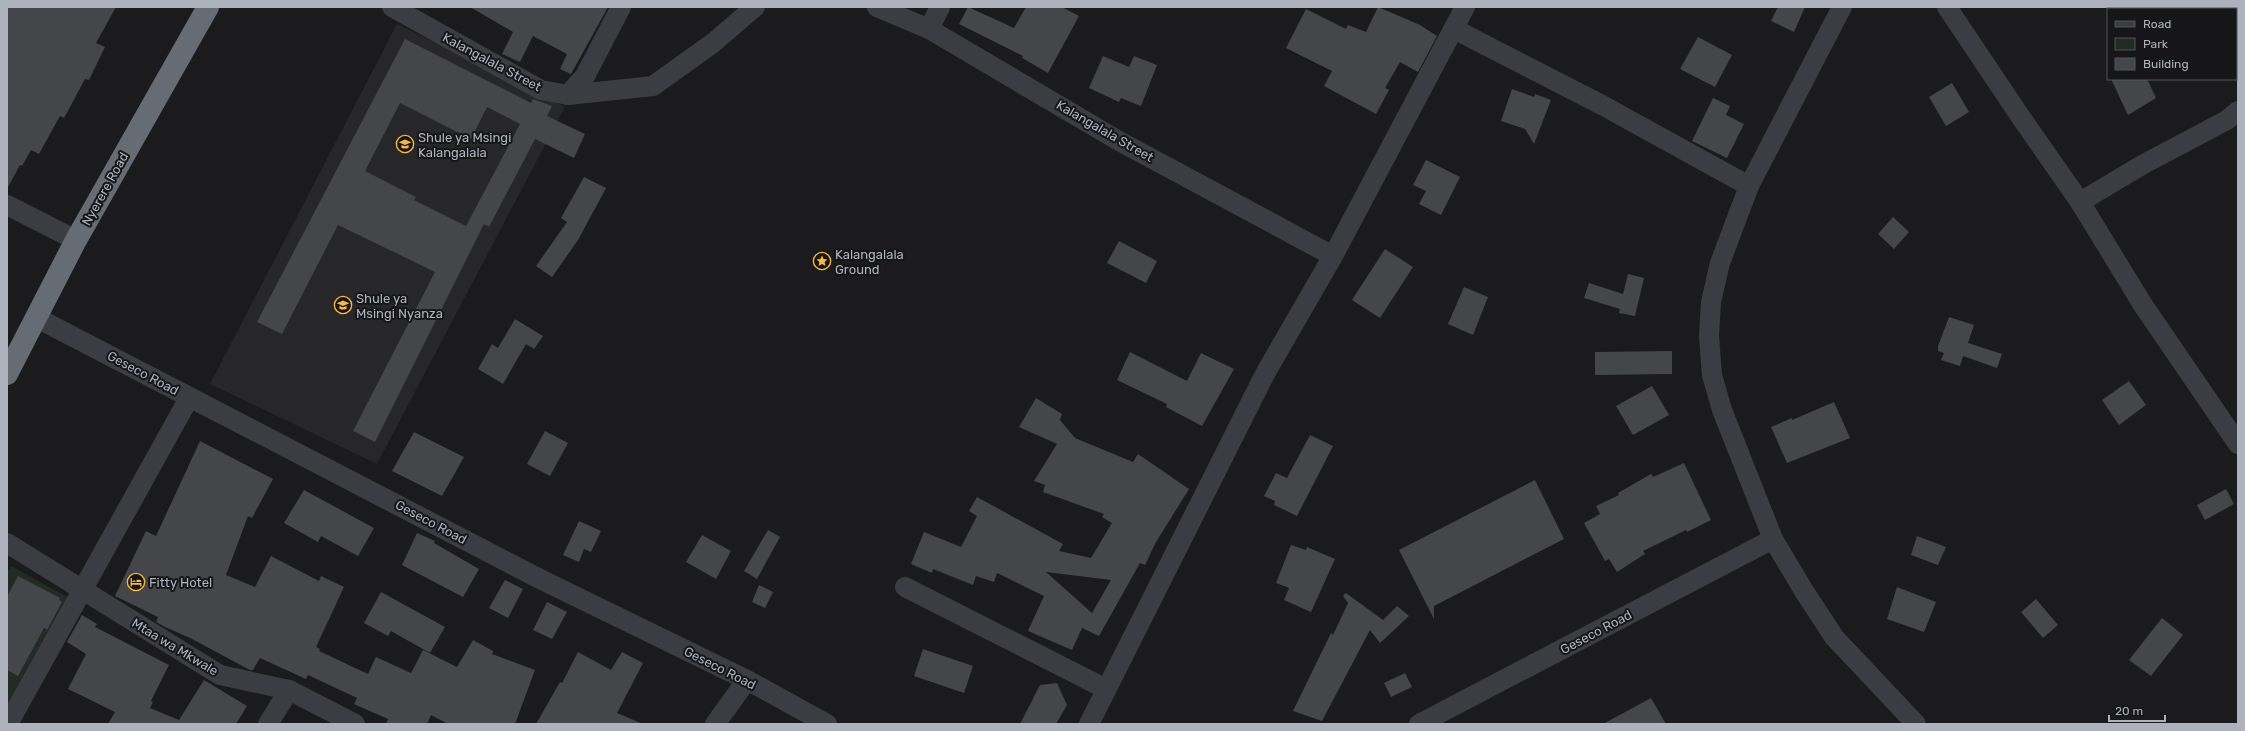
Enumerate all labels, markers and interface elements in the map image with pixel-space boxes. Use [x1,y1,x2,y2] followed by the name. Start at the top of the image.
[2107,8,2237,80] legend
[2143,17,2171,31] text: Road
[440,30,544,95] street label: Kalangalala Street
[2143,37,2169,51] text: Park
[2143,57,2189,71] text: Building
[1053,97,1156,166] street label: Kalangalala Street
[418,130,511,161] place label: Shule ya Msingi Kalangalala
[395,134,415,154] school or university icon: Shule ya Msingi Kalangalala
[79,150,131,228] street label: Nyerere Road
[835,247,904,277] place label: Kalangalala Ground
[812,251,832,271] place icon: Kalangalala Ground
[356,291,443,322] place label: Shule ya Msingi Nyanza
[333,295,353,315] school or university icon: Shule ya Msingi Nyanza
[105,348,181,398] street label: Geseco Road
[393,497,469,547] street label: Geseco Road
[126,572,146,592] hotel icon: Fitty Hotel
[149,575,212,590] place label: Fitty Hotel
[1558,607,1634,657] street label: Geseco Road
[129,615,221,679] street label: Mtaa wa Mkwale
[682,643,758,693] street label: Geseco Road
[2109,697,2165,723] scale bar
[2115,704,2143,718] text: 20 m

